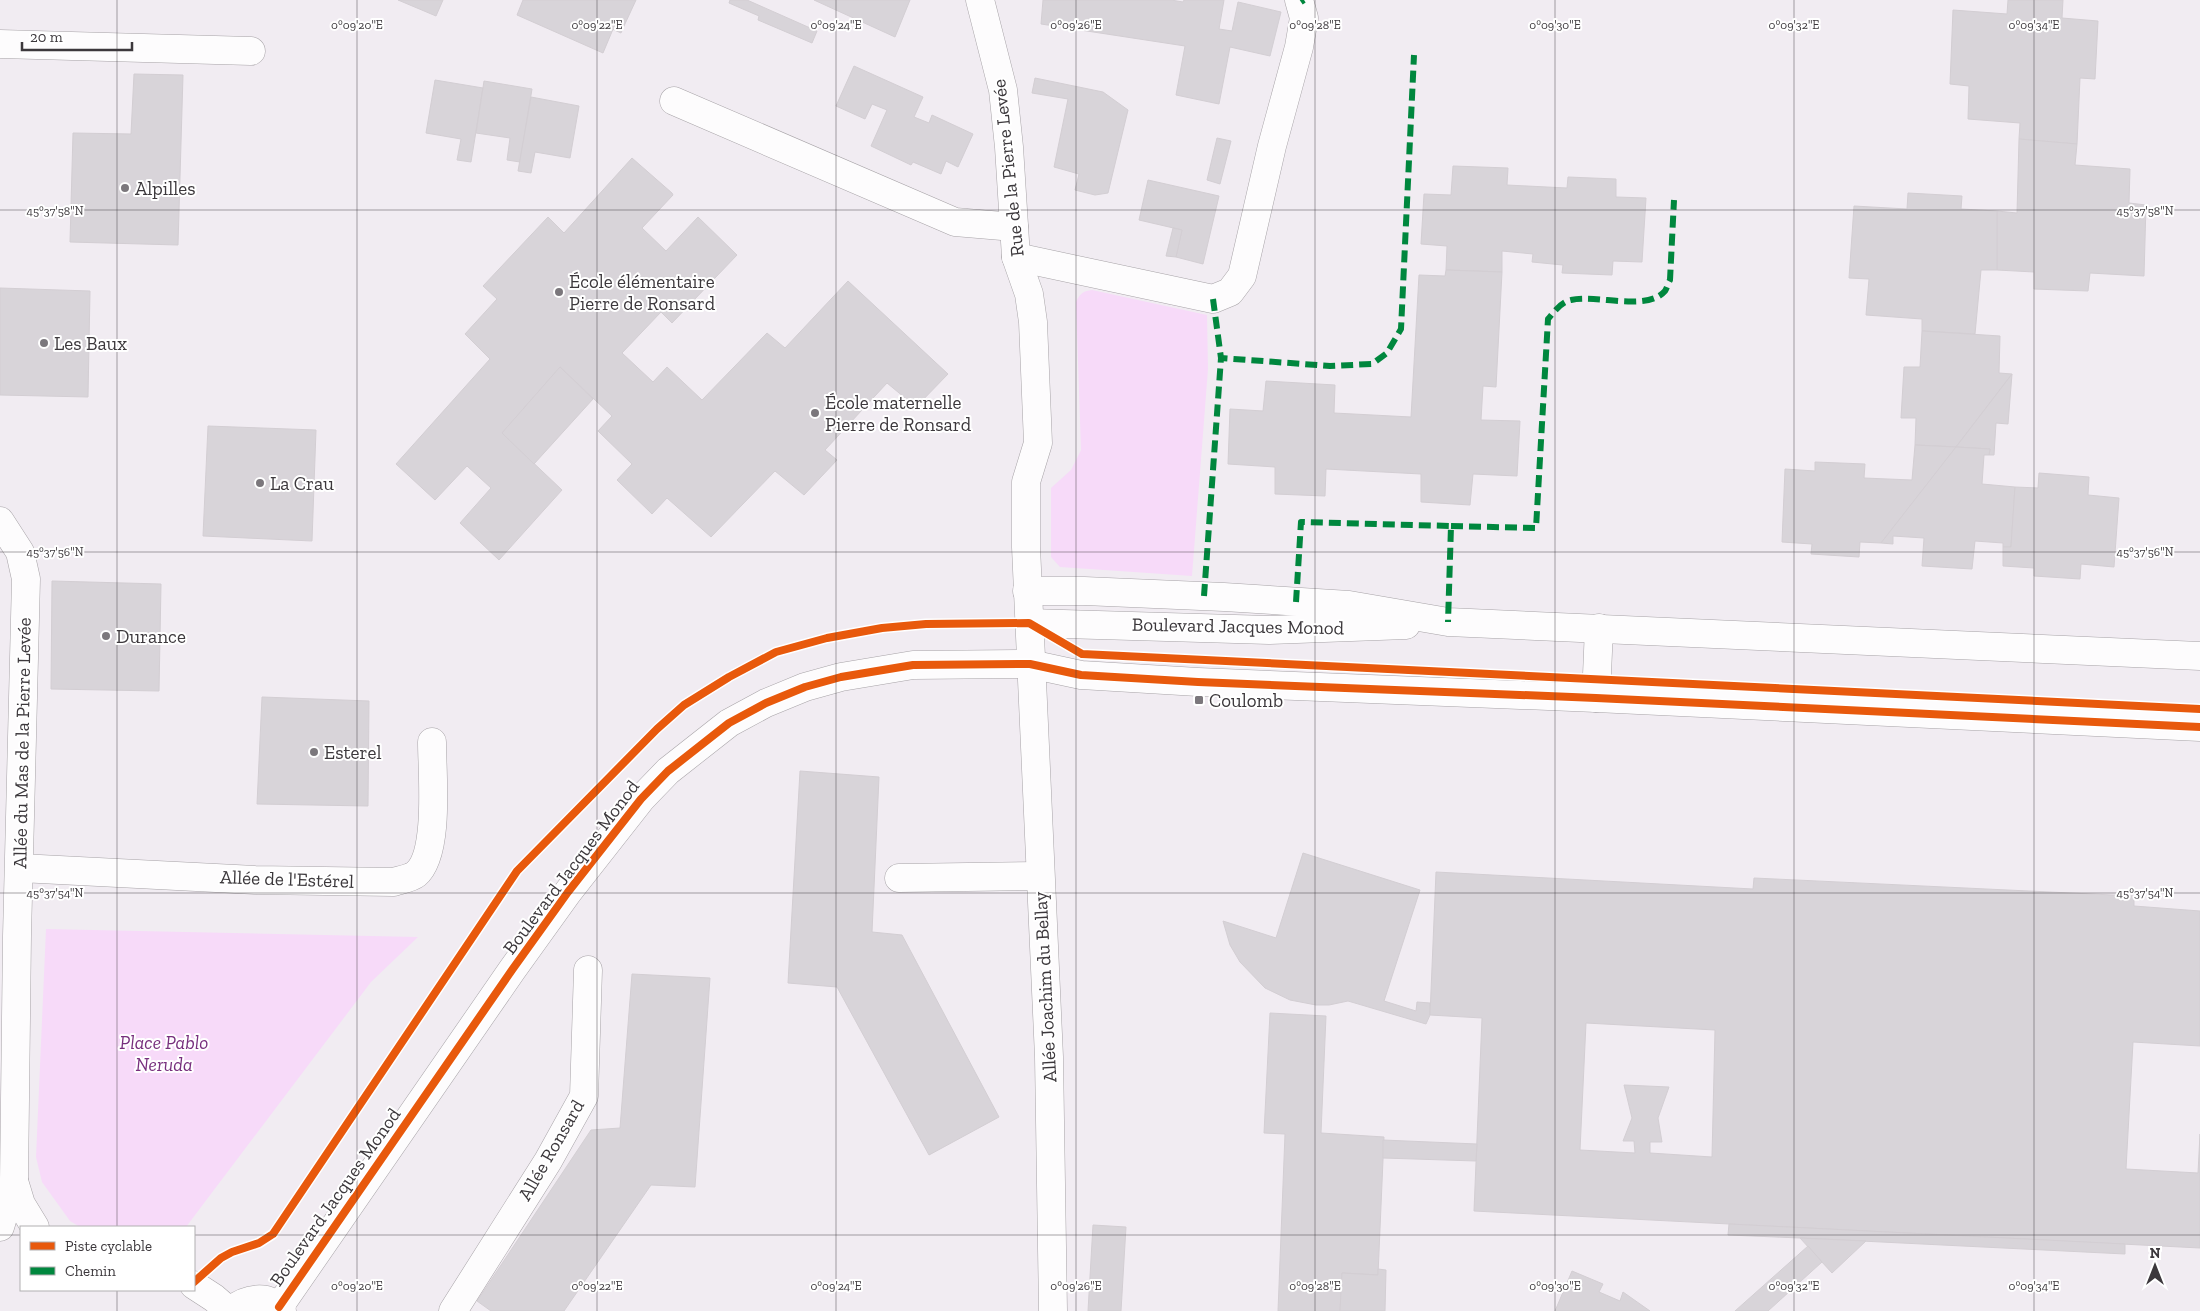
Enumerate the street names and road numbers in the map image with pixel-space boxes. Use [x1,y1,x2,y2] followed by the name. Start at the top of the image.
[987,78,1029,258] street label: Rue de la Pierre Levée
[1132,613,1345,639] street label: Boulevard Jacques Monod
[8,617,36,869] street label: Allée du Mas de la Pierre Levée
[498,775,644,959] street label: Boulevard Jacques Monod
[220,865,354,893] street label: Allée de l'Estérel
[1028,891,1061,1083] street label: Allée Joachim du Bellay
[513,1095,589,1205] street label: Allée Ronsard
[265,1103,406,1291] street label: Boulevard Jacques Monod

